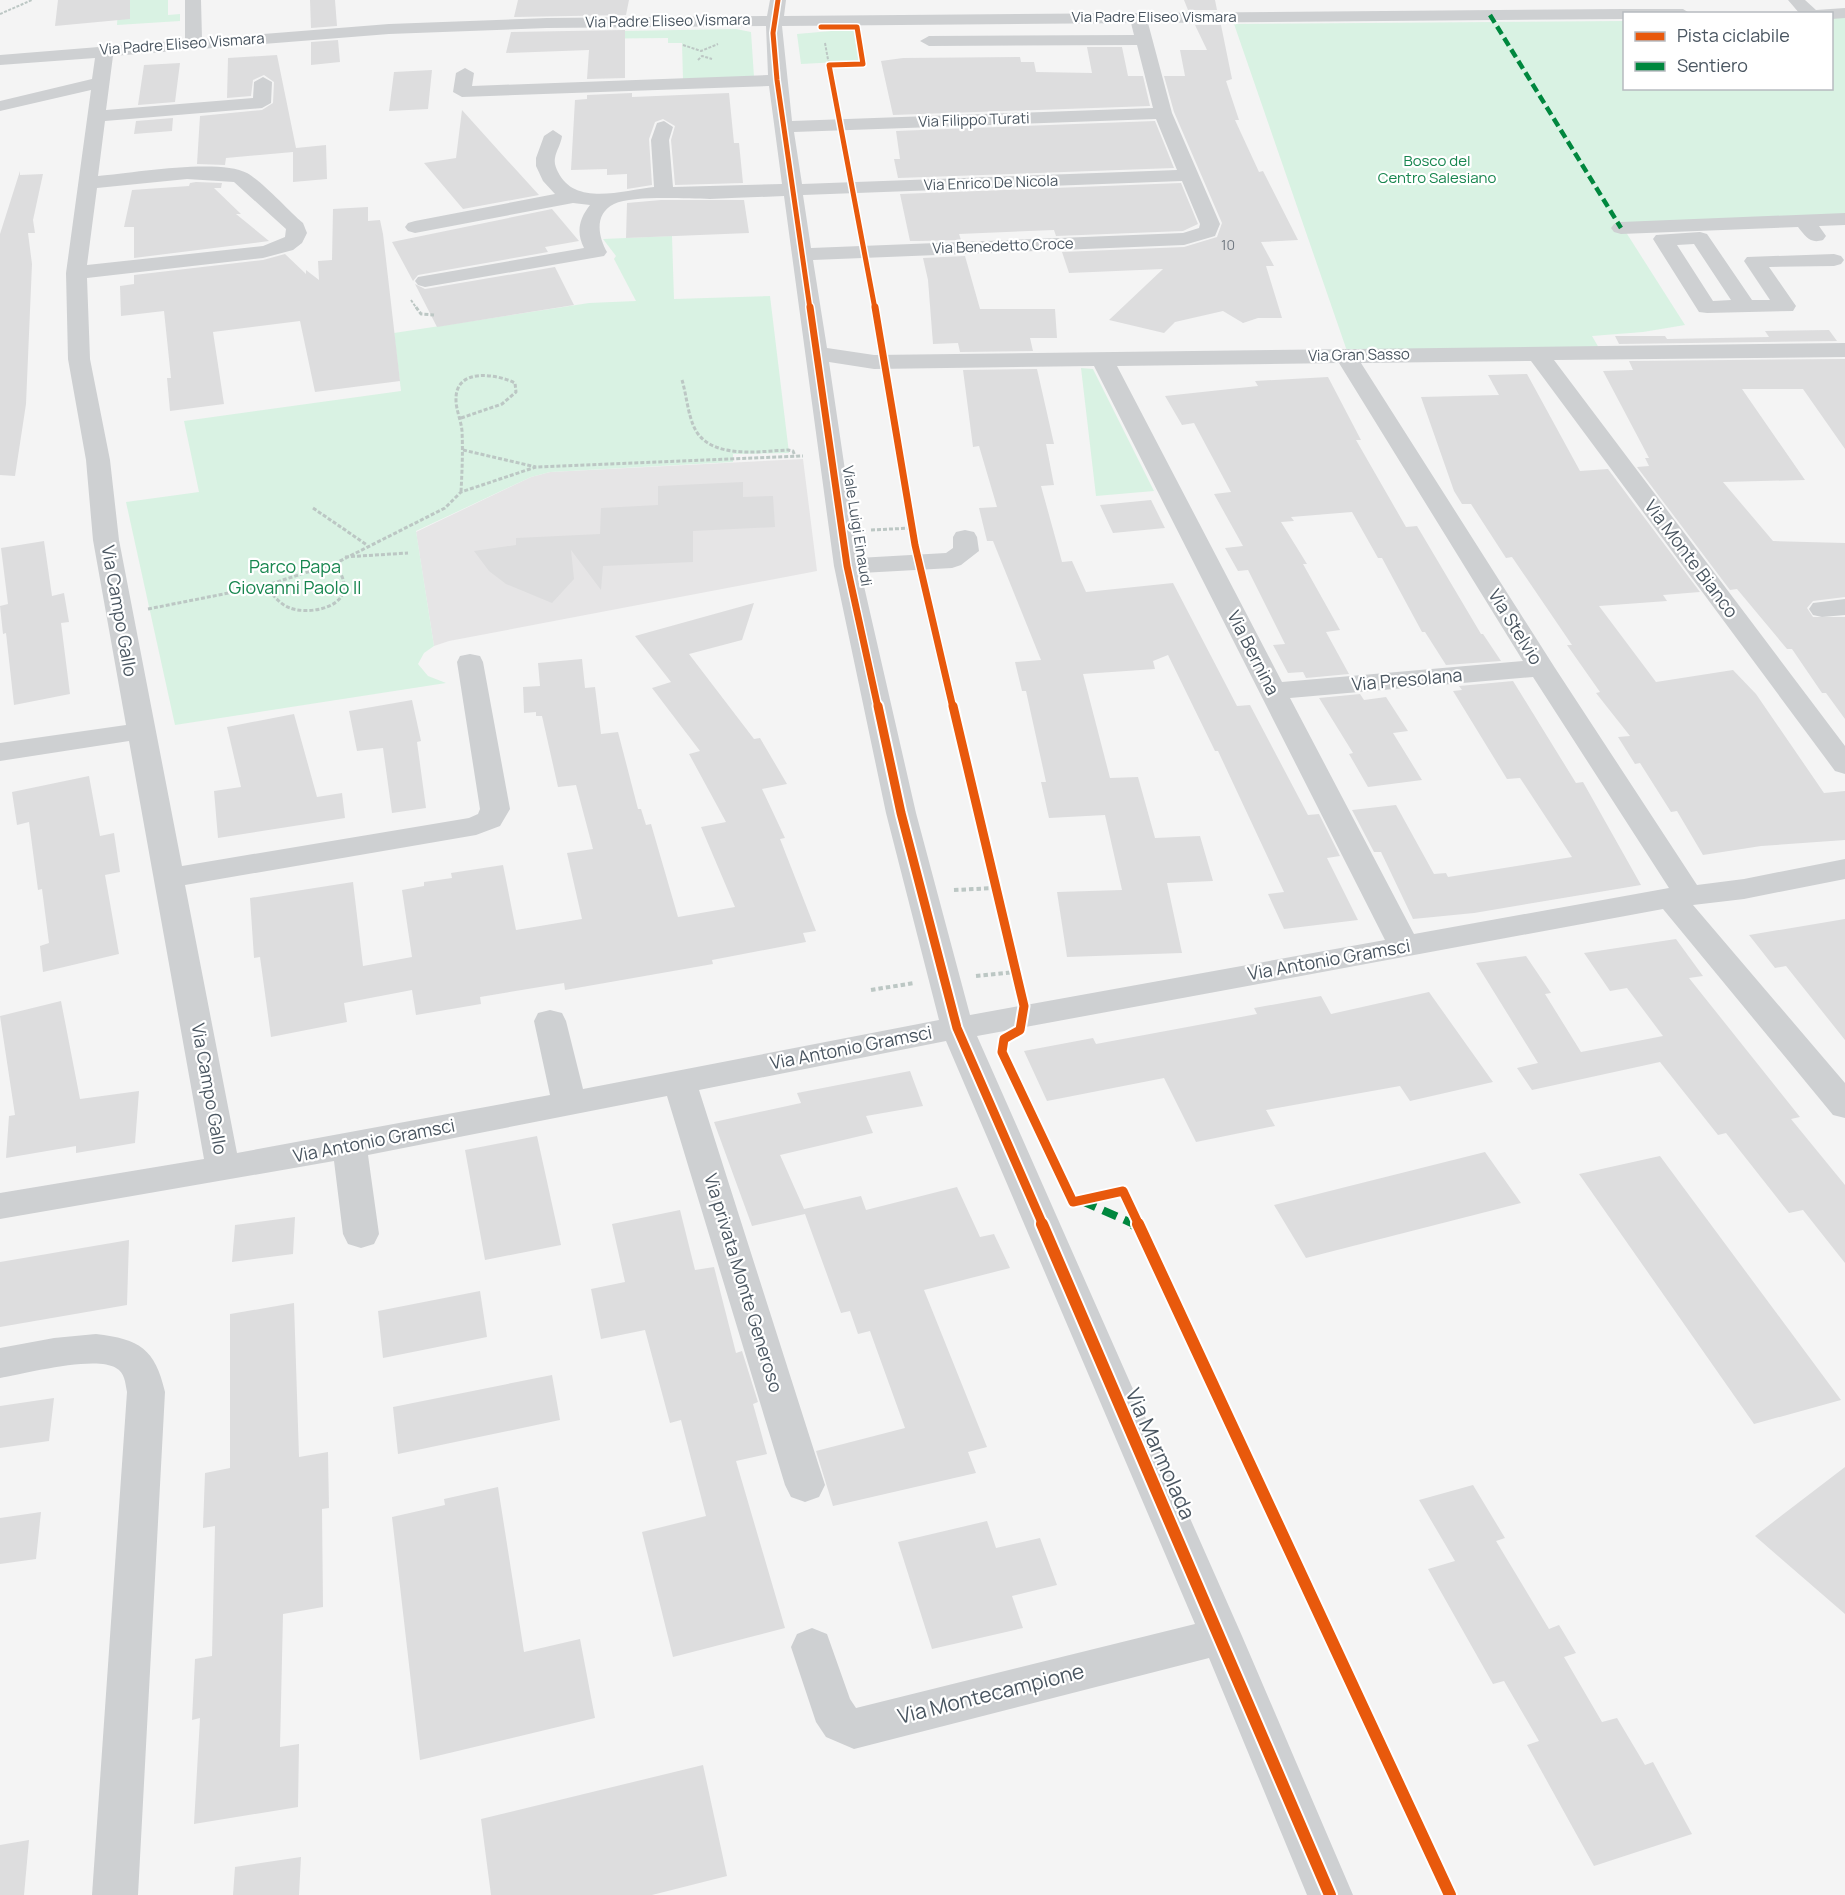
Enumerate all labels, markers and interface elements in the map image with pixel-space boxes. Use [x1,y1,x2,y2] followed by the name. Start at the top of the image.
[1071,6,1237,27] street label: Via Padre Eliseo Vismara
[585,9,751,32] street label: Via Padre Eliseo Vismara
[1623,12,1833,90] legend
[1677,23,1790,47] text: Pista ciclabile
[99,27,265,60] street label: Via Padre Eliseo Vismara
[1677,53,1748,77] text: Sentiero
[918,107,1030,132] street label: Via Filippo Turati
[1378,150,1496,188] park label: Bosco del Centro Salesiano
[924,170,1058,195] street label: Via Enrico De Nicola
[932,233,1074,258] street label: Via Benedetto Croce
[1221,235,1235,254] house number: 10
[1308,343,1410,366] street label: Via Gran Sasso
[838,464,877,588] street label: Viale Luigi Einaudi
[1640,494,1744,622] street label: Via Monte Bianco
[97,543,143,678] street label: Via Campo Gallo
[229,554,361,599] park label: Parco Papa Giovanni Paolo II
[1483,584,1549,669] street label: Via Stelvio
[1222,606,1285,699] street label: Via Bernina
[1351,662,1463,696] street label: Via Presolana
[1246,933,1412,985] street label: Via Antonio Gramsci
[768,1020,934,1074] street label: Via Antonio Gramsci
[187,1021,233,1156] street label: Via Campo Gallo
[291,1113,457,1167] street label: Via Antonio Gramsci
[699,1170,789,1395] street label: Via privata Monte Generoso
[1119,1384,1202,1524] street label: Via Marmolada
[895,1656,1087,1730] street label: Via Montecampione

